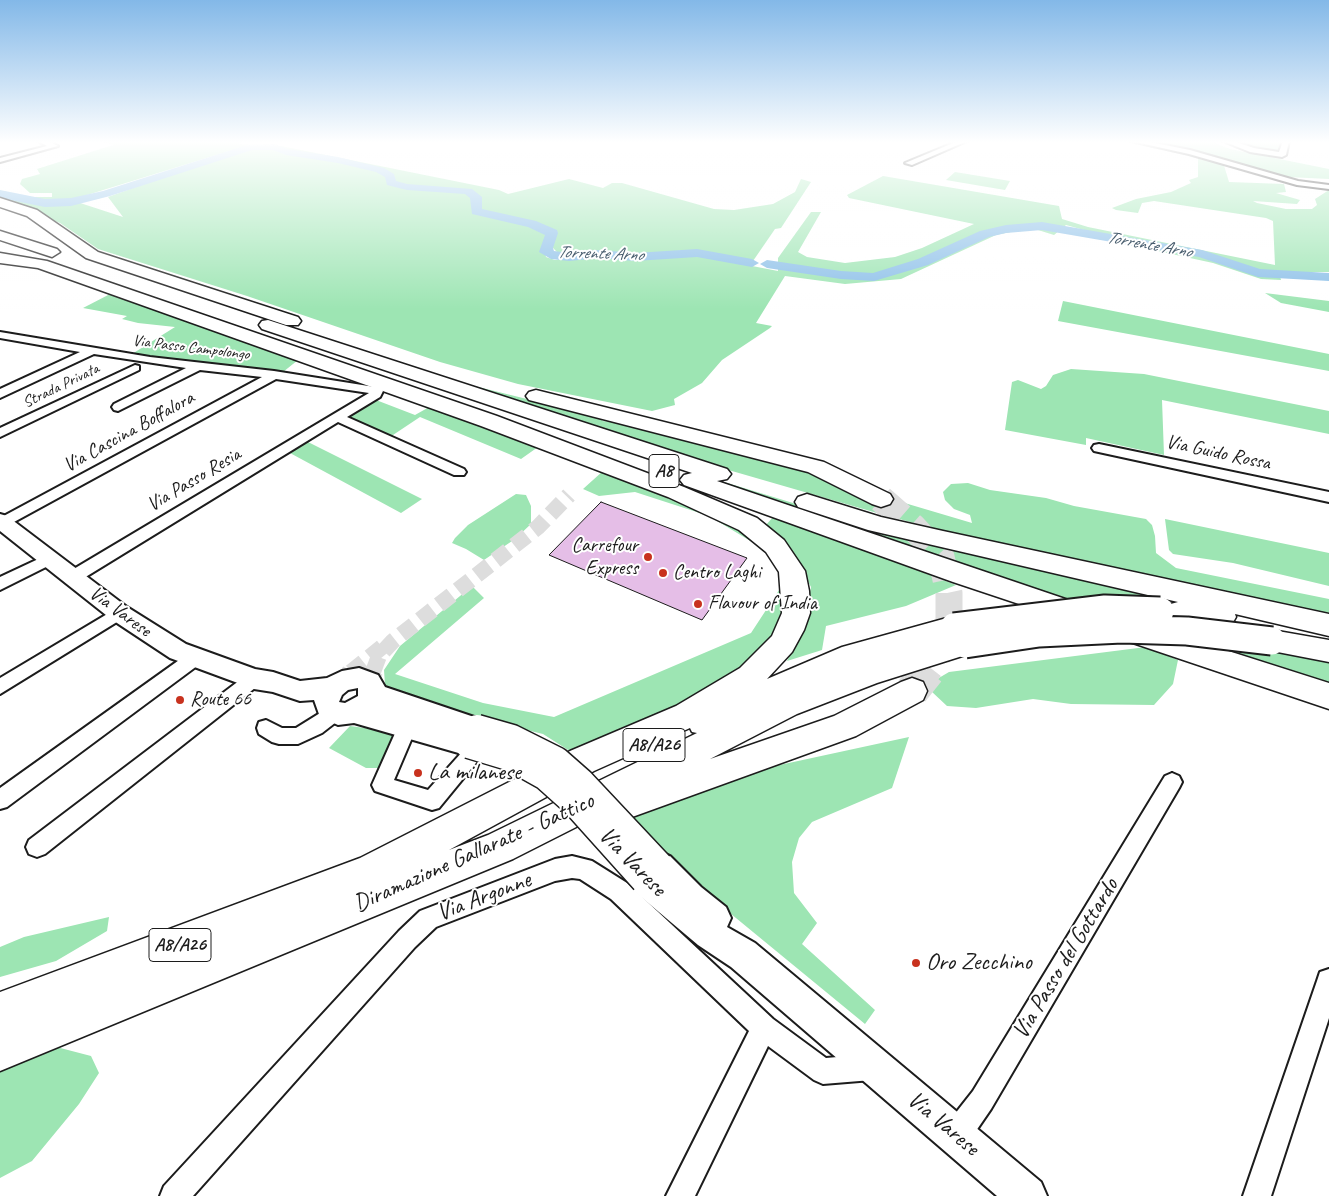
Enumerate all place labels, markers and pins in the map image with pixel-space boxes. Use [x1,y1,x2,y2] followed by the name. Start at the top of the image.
[571,534,638,581] place label: Carrefour Express
[642,551,654,563] marker: Carrefour Express
[673,561,761,585] place label: Centro Laghi
[657,567,669,579] marker: Centro Laghi
[708,592,817,616] place label: Flavour of India
[692,598,704,610] marker: Flavour of India
[190,688,251,712] place label: Route 66
[174,694,186,706] marker: Route 66
[428,759,521,787] place label: La milanese
[412,767,424,779] marker: La milanese
[926,949,1032,977] place label: Oro Zecchino
[910,957,922,969] marker: Oro Zecchino

